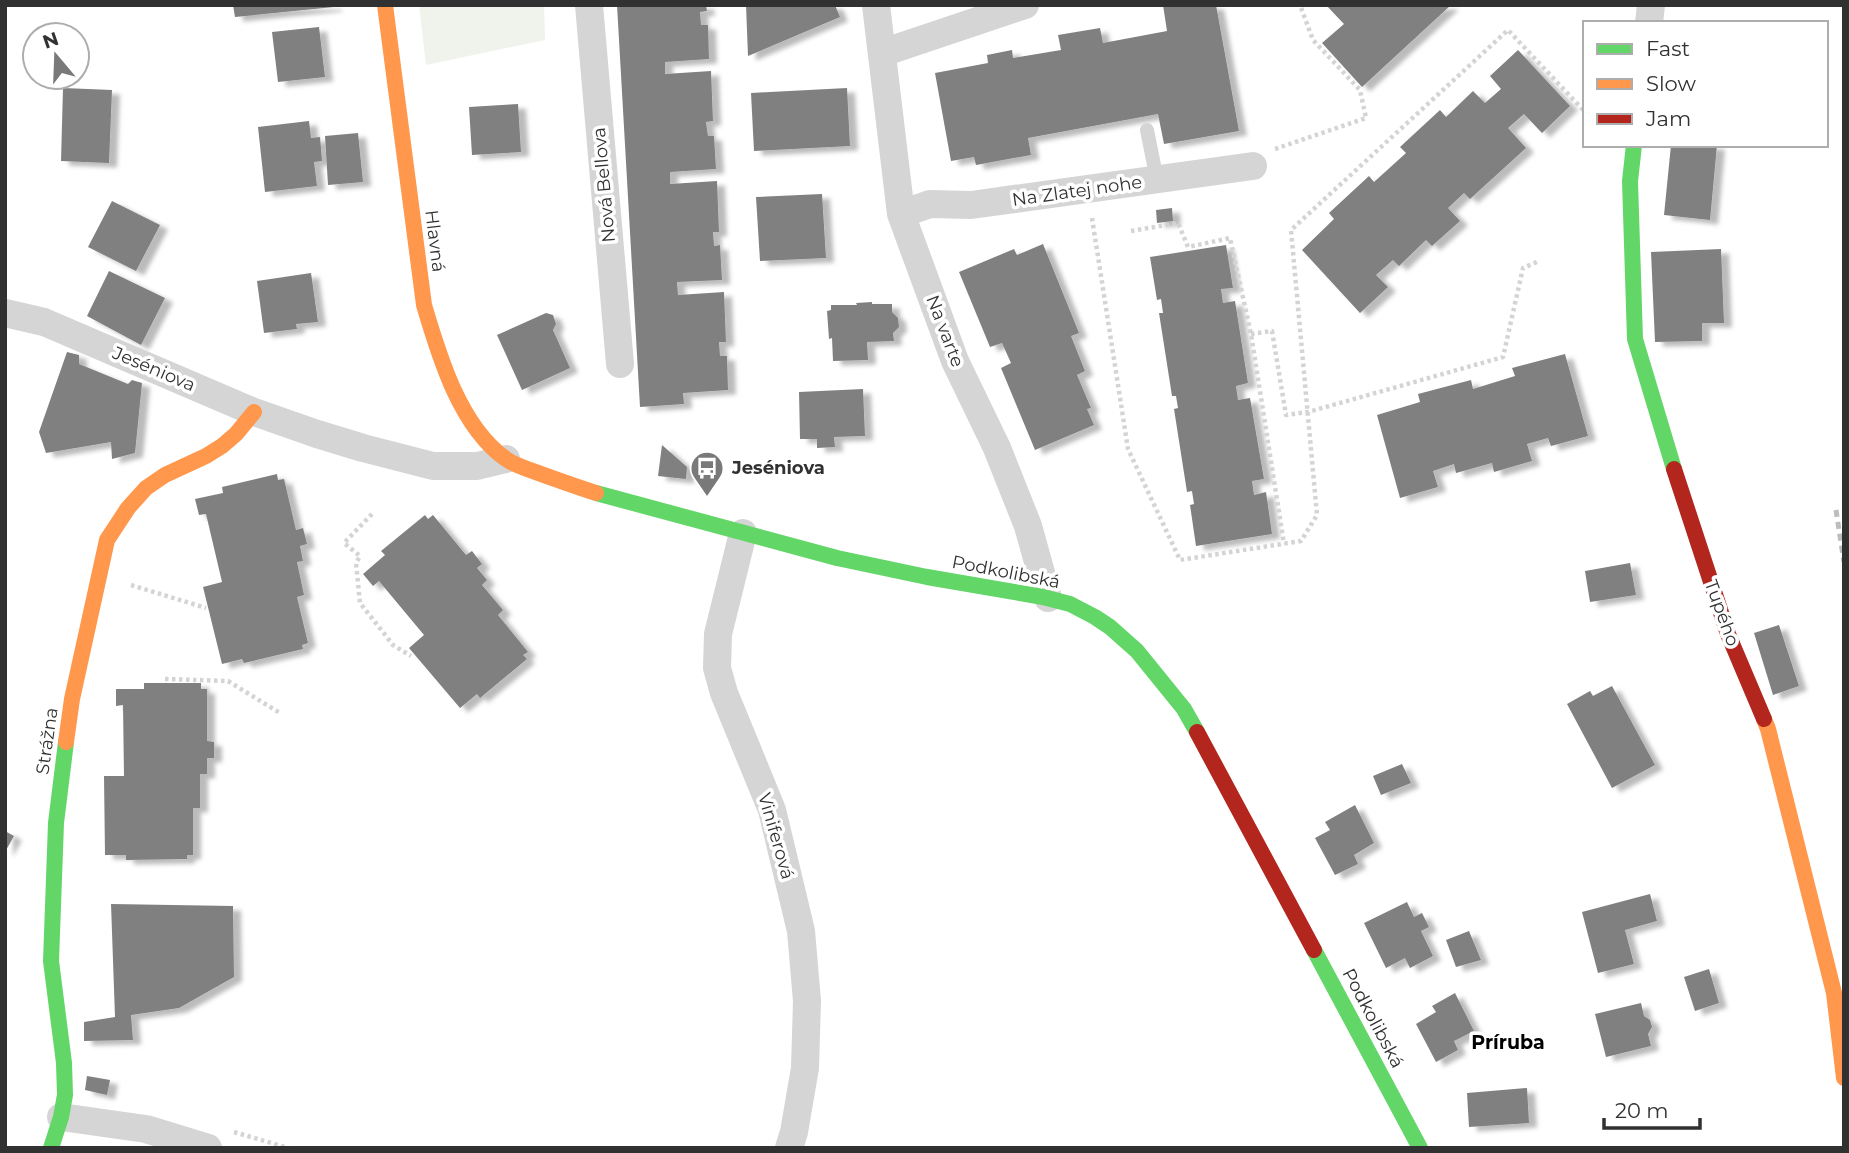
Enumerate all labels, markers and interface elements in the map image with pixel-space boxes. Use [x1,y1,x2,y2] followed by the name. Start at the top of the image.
[21,21,91,91] north arrow
[1583,21,1828,147] legend
[40,27,62,54] text: N
[1646,36,1690,61] text: Fast
[1646,71,1696,96] text: Slow
[1645,106,1691,131] text: Jam
[588,126,620,244] street label: Nová Bellova
[1011,171,1144,211] street label: Na Zlatej nohe
[420,209,450,273] street label: Hlavná
[921,292,969,370] street label: Na varte
[108,341,199,396] street label: Jeséniova
[688,449,726,498] bus stop icon: Jeséniova
[731,457,825,479] place label: Jeséniova
[950,551,1062,593] street label: Podkolibská
[1700,577,1744,649] street label: Tupého
[31,706,63,776] street label: Strážna
[753,790,799,882] street label: Viniferová
[1338,964,1408,1072] street label: Podkolibská
[1471,1031,1545,1054] district label: Príruba
[1604,1086,1700,1130] scale bar
[1615,1098,1669,1123] text: 20 m

